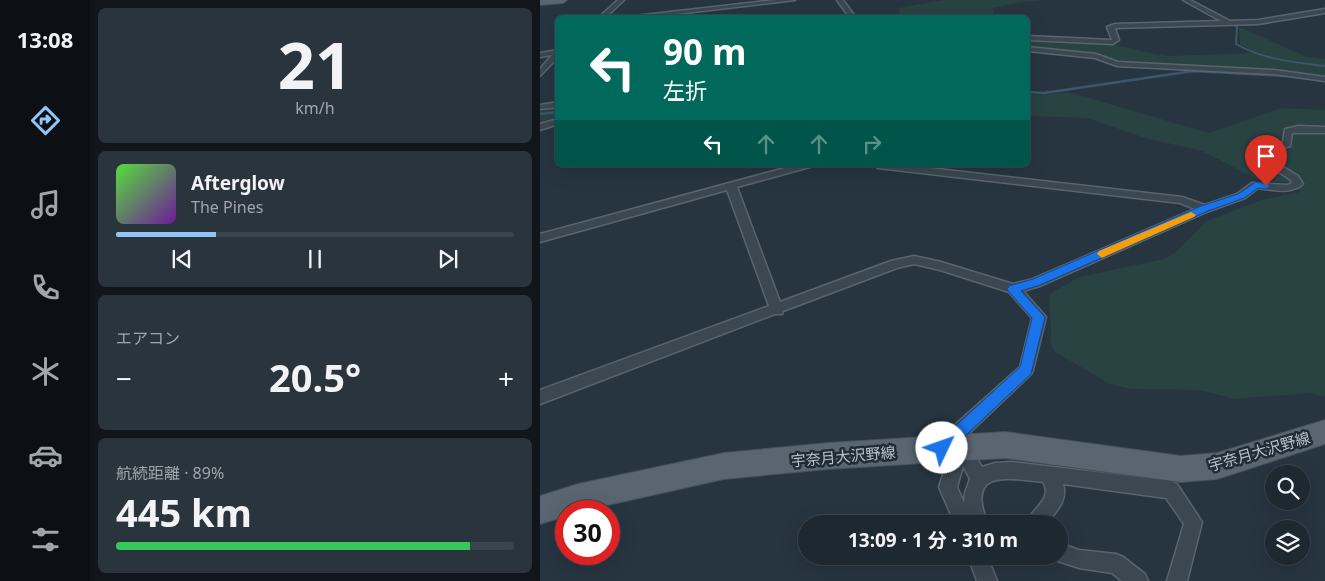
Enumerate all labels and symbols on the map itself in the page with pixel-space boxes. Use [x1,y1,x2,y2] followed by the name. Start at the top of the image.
[1245,135,1287,186] pin
[915,421,967,473] position arrow
[1206,427,1312,475] street label: 宇奈月大沢野線
[790,441,896,471] street label: 宇奈月大沢野線
[555,500,620,565] speed limit sign: 30

